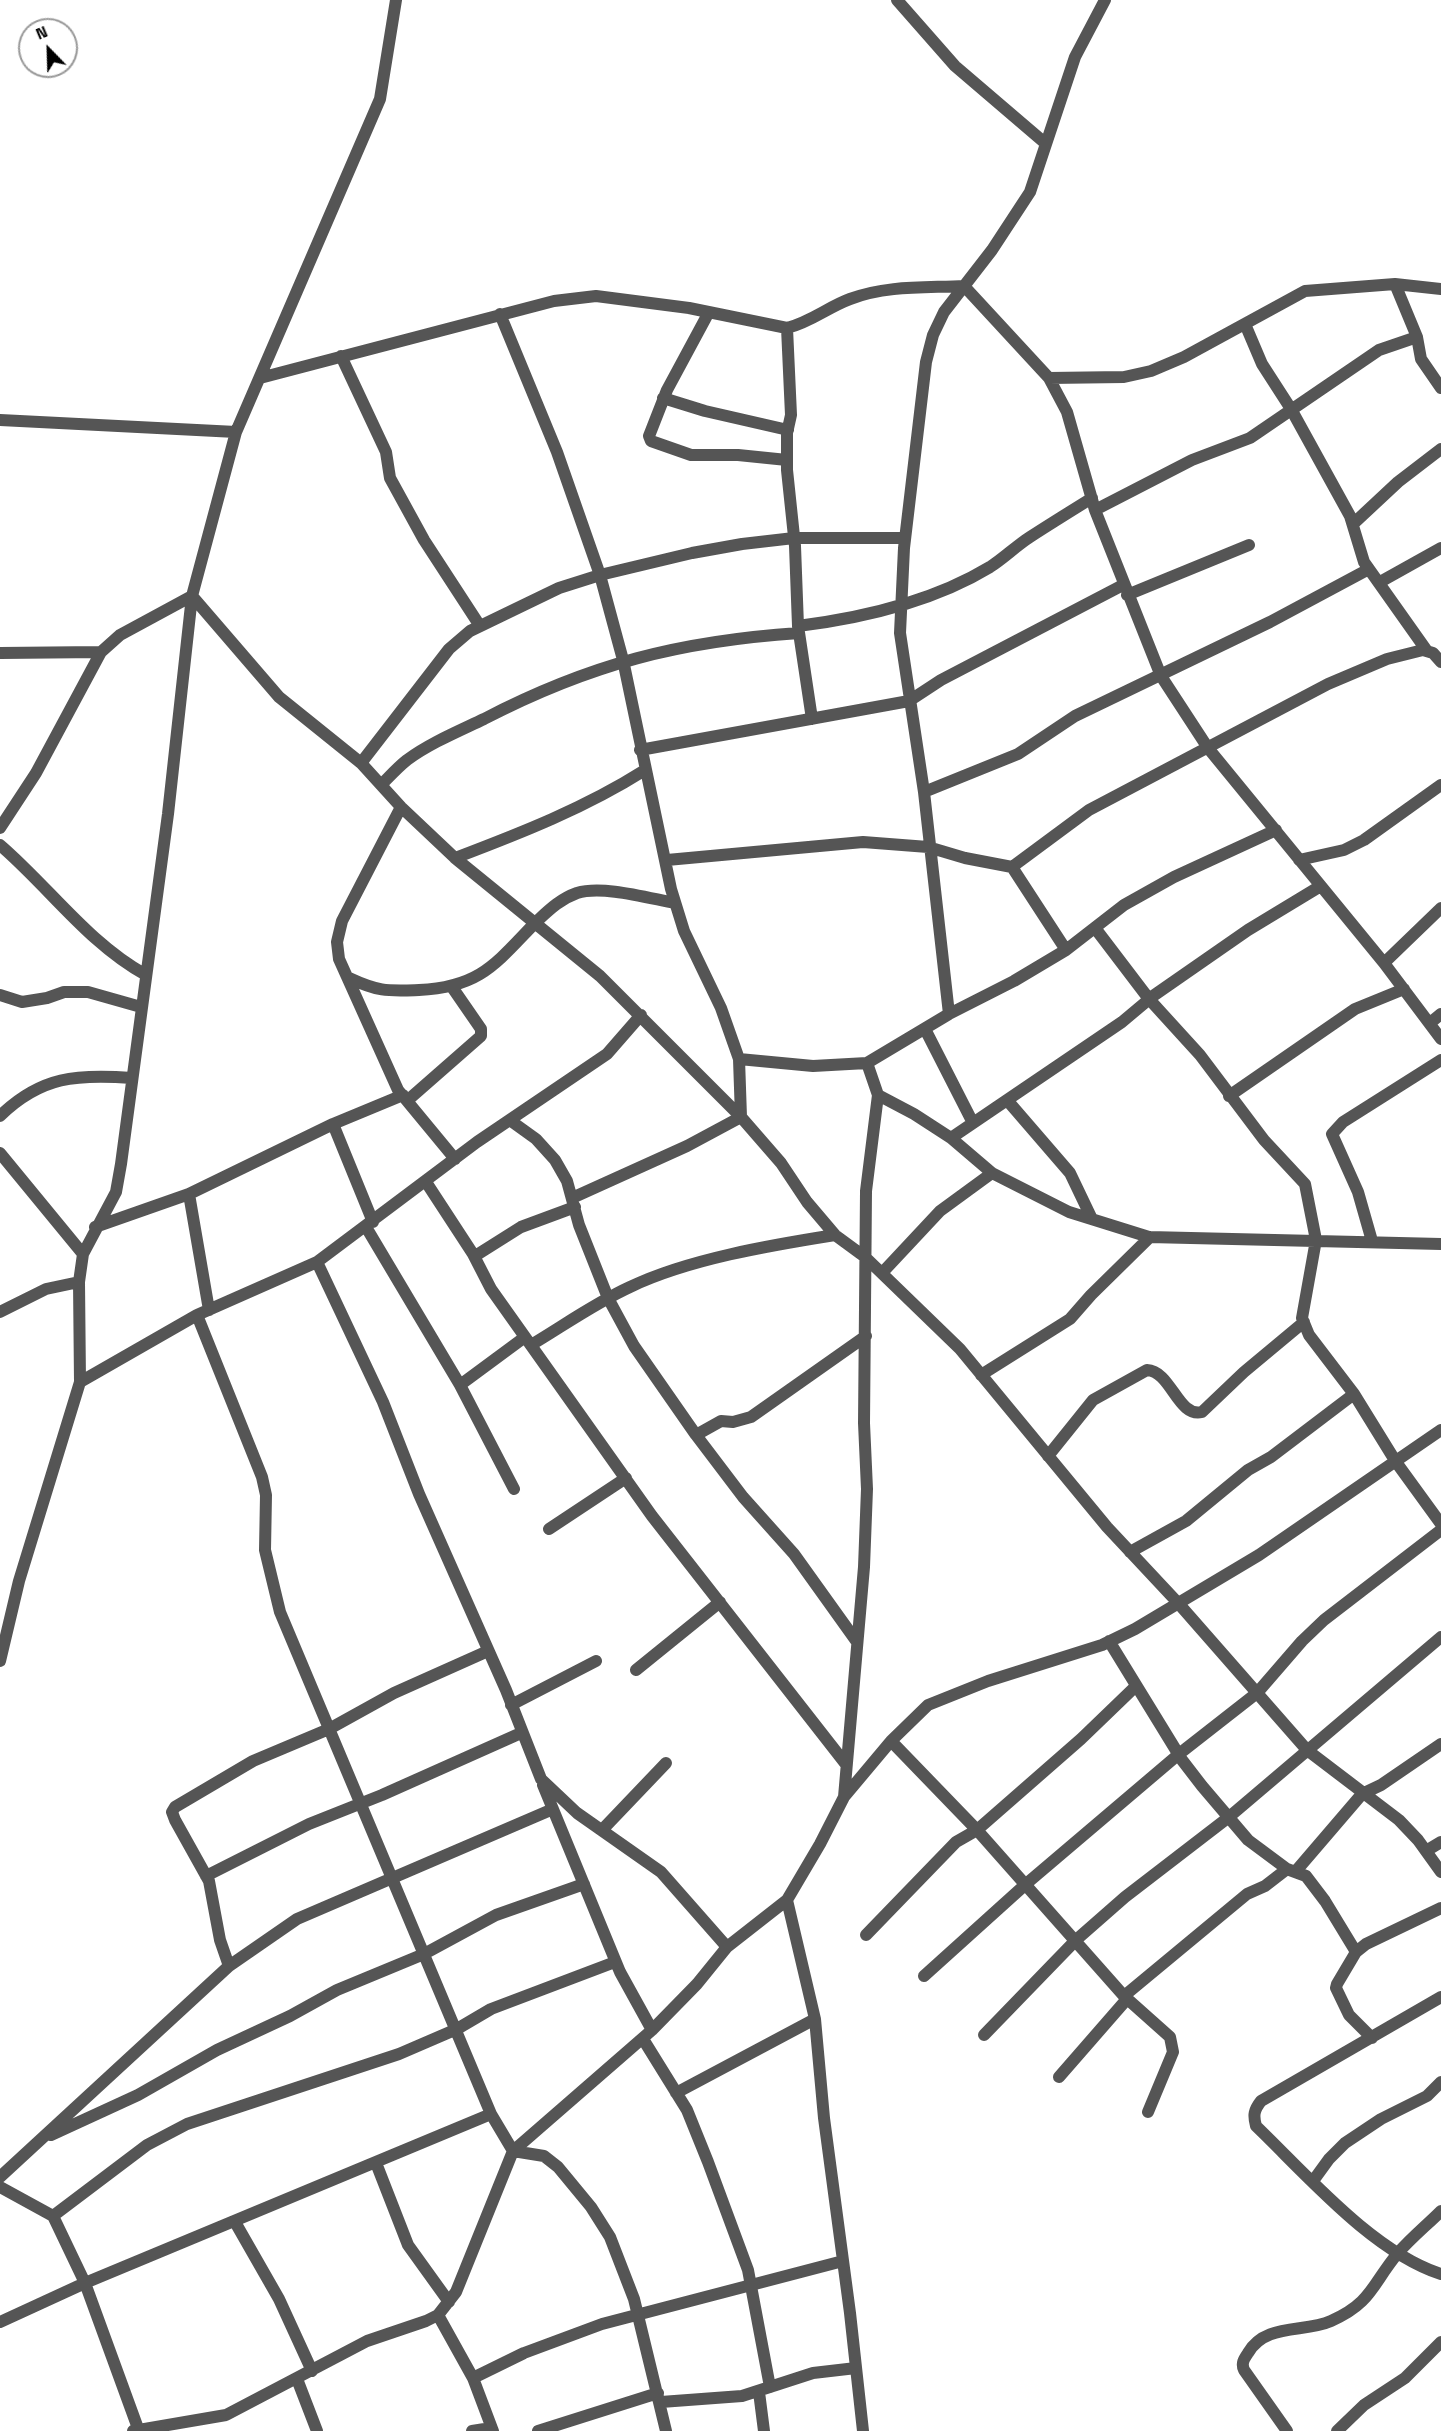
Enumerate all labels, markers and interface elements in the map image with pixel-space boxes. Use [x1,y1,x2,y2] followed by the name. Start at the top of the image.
[18,18,78,78] north arrow
[33,21,51,45] text: N

